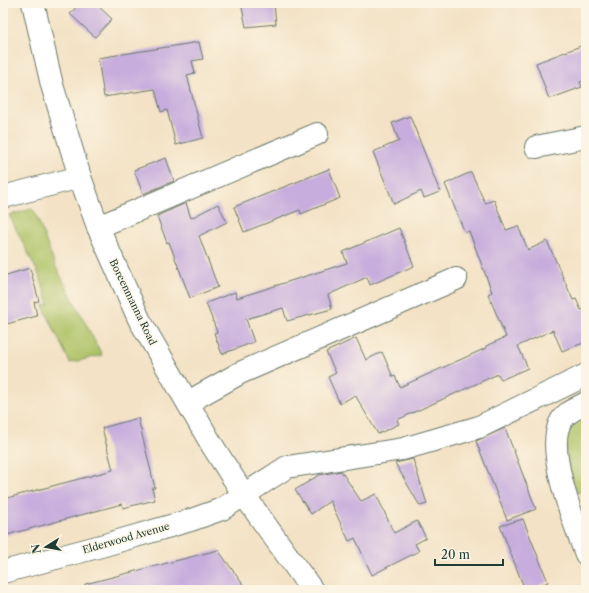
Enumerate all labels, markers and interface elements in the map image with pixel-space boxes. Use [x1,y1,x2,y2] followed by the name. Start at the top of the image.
[106,257,160,347] street label: Boreenmanna Road
[81,519,171,557] street label: Elderwood Avenue
[26,527,66,567] north arrow
[435,541,503,567] scale bar
[28,542,44,555] text: N
[441,547,470,562] text: 20 m

